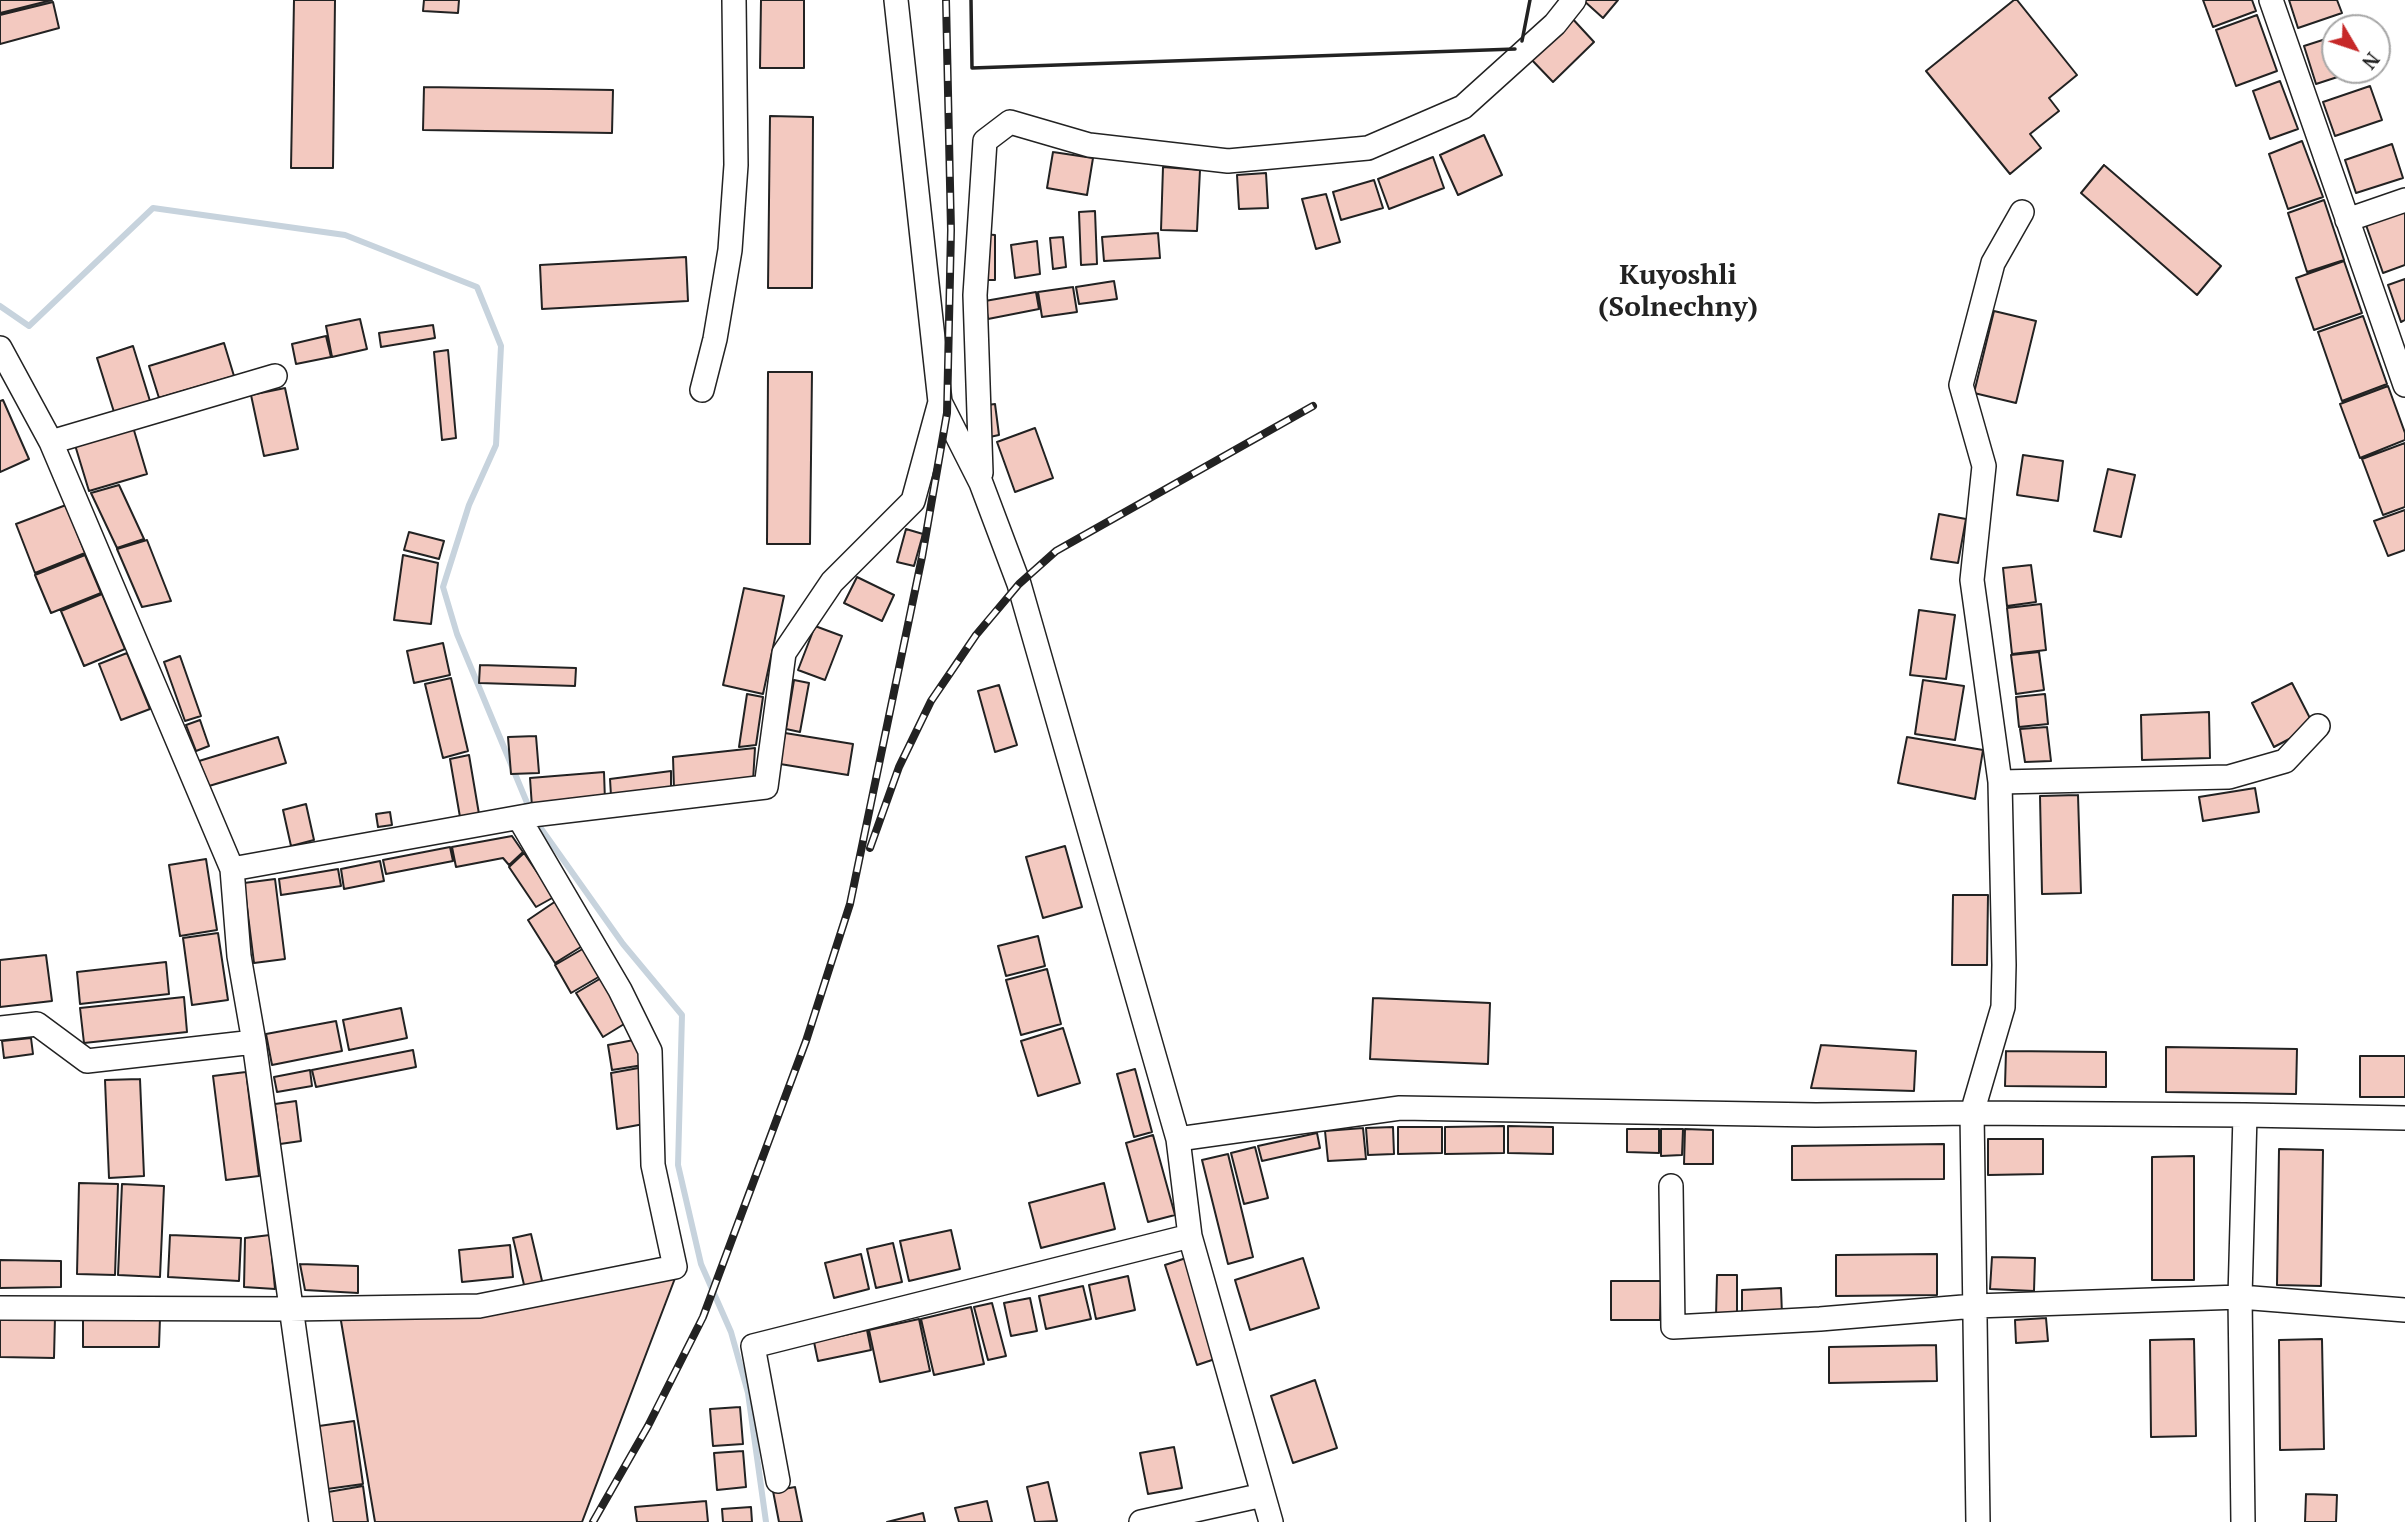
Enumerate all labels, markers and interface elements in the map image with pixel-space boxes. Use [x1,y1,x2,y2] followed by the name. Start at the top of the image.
[2321,14,2391,84] north arrow
[2357,48,2385,75] text: N
[1598,259,1758,325] district label: Kuyoshli (Solnechny)

